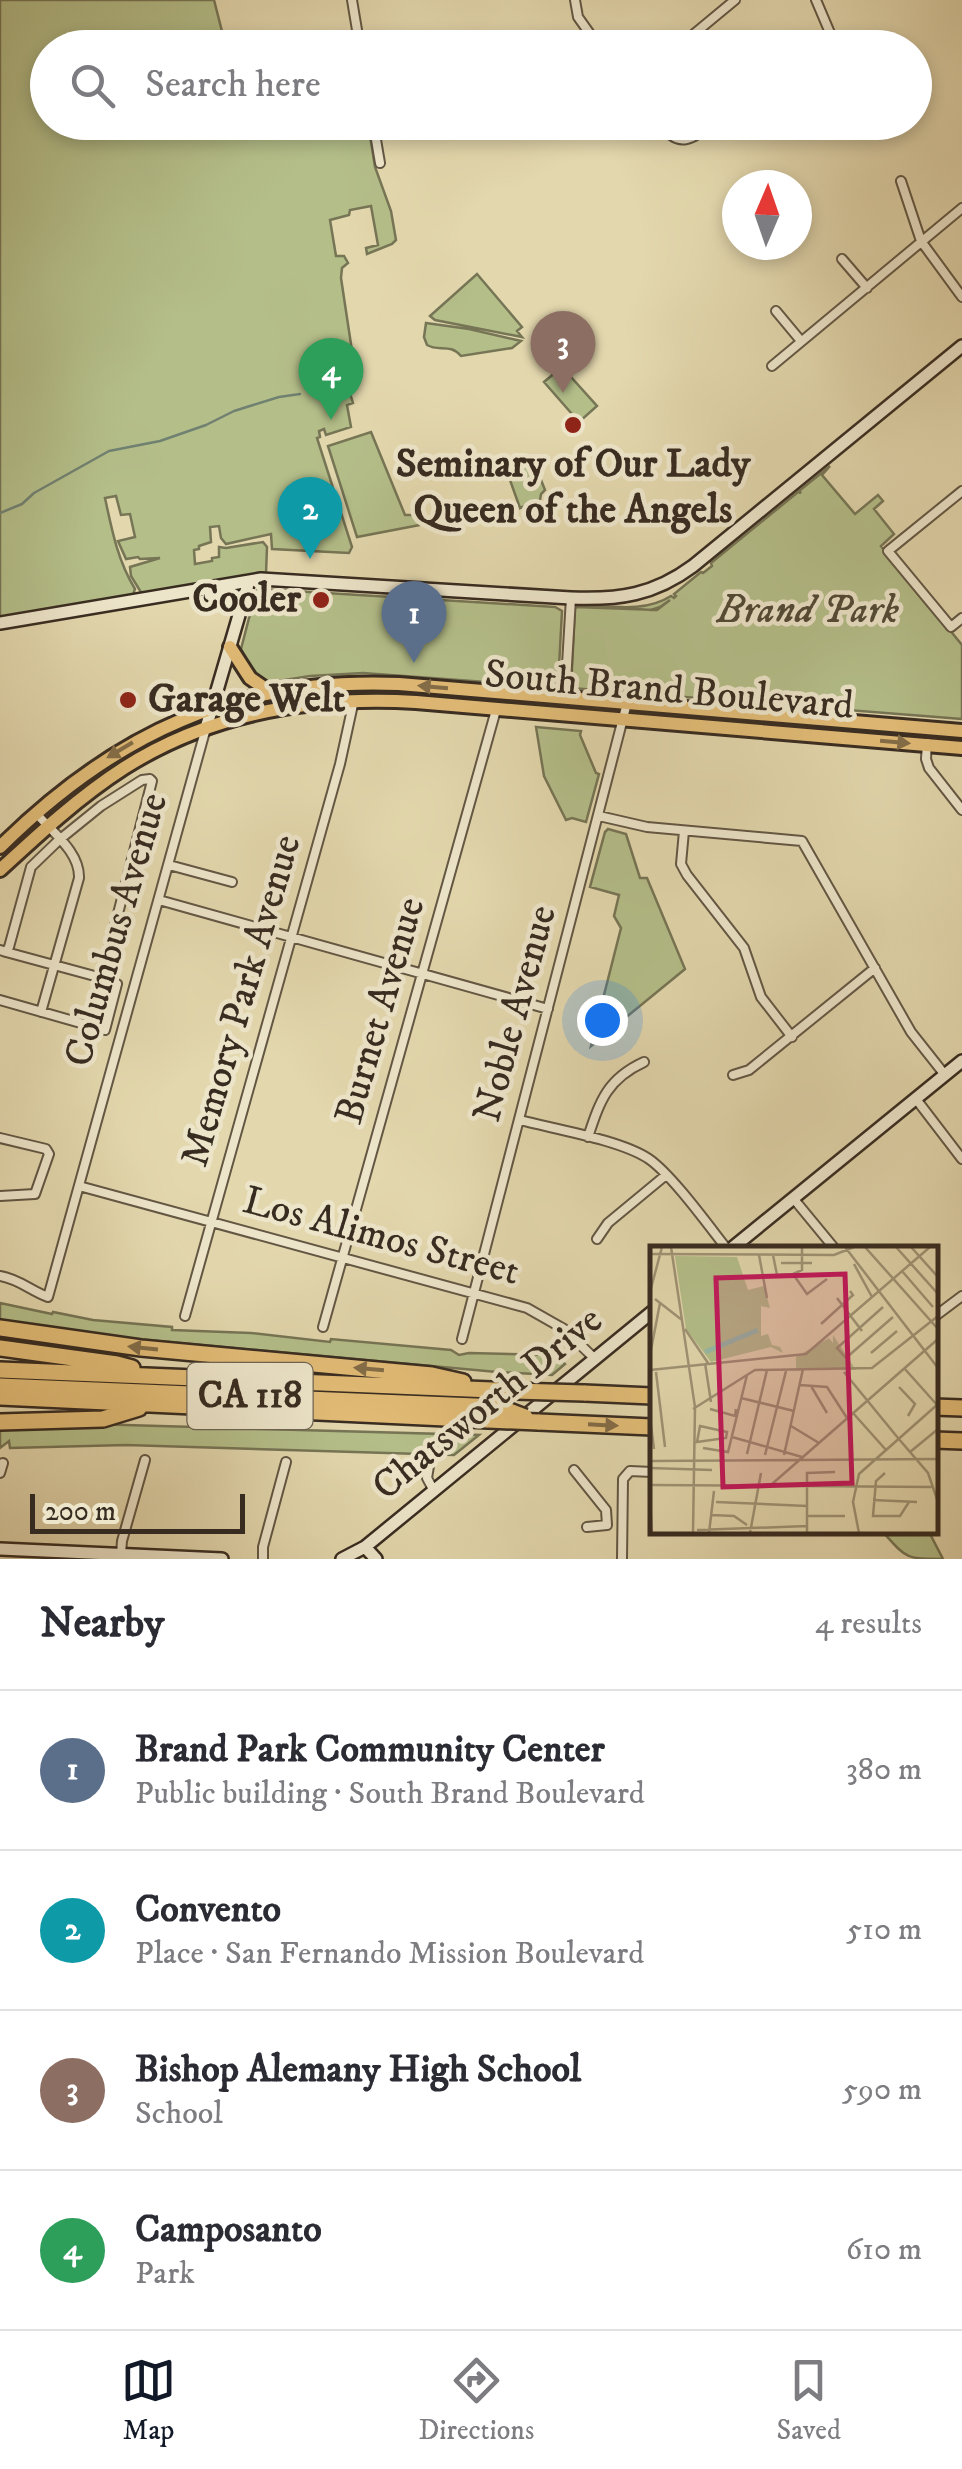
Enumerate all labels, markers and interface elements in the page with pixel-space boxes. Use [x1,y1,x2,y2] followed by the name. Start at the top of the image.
[30,30,932,140] search box
[65,58,120,113] icon: search
[145,61,321,109] text: Search here
[722,170,812,260] north arrow
[530,310,596,393] pin: 3
[298,338,364,420] pin: 4
[562,414,584,436] marker: Seminary of Our Lady Queen of the Angels
[396,440,751,536] place label: Seminary of Our Lady Queen of the Angels
[278,476,342,559] pin: 2
[192,575,302,625] place label: Cooler
[382,580,446,663] pin: 1
[715,586,899,636] park label: Brand Park
[310,589,332,611] marker: Cooler
[482,650,856,732] street label: South Brand Boulevard
[148,675,346,725] place label: Garage Welt
[417,679,448,695] one-way arrow
[117,689,139,711] marker: Garage Welt
[880,735,912,751] one-way arrow
[106,741,134,758] one-way arrow
[54,787,180,1073] street label: Columbus Avenue
[171,829,313,1173] street label: Memory Park Avenue
[325,892,437,1130] street label: Burnet Avenue
[463,900,569,1128] street label: Noble Avenue
[577,995,628,1046] your location
[237,1176,525,1298] street label: Los Alimos Street
[650,1246,937,1534] inset map
[363,1296,613,1512] street label: Chatsworth Drive
[126,1340,158,1356] one-way arrow
[353,1361,385,1377] one-way arrow
[188,1363,312,1429] road number: CA 118
[588,1418,620,1434] one-way arrow
[30,1489,245,1534] scale bar
[45,1494,116,1529] text: 200 m
[40,1598,164,1650] text: Nearby
[815,1604,922,1644] text: 4 results
[135,1726,605,1774] text: Brand Park Community Center
[67,1750,78,1790] text: 1
[846,1750,922,1790] text: 380 m
[135,1774,645,1814] text: Public building · South Brand Boulevard
[135,1886,281,1934] text: Convento
[65,1910,80,1950] text: 2
[846,1910,922,1950] text: 510 m
[135,1934,644,1974] text: Place · San Fernando Mission Boulevard
[135,2046,581,2094] text: Bishop Alemany High School
[67,2070,78,2110] text: 3
[842,2070,922,2110] text: 590 m
[135,2094,223,2134] text: School
[135,2206,322,2254] text: Camposanto
[63,2230,82,2270] text: 4
[846,2230,922,2270] text: 610 m
[135,2254,195,2294] text: Park
[121,2353,176,2448] tab: Map
[418,2353,534,2448] tab: Directions
[777,2353,841,2448] tab: Saved

